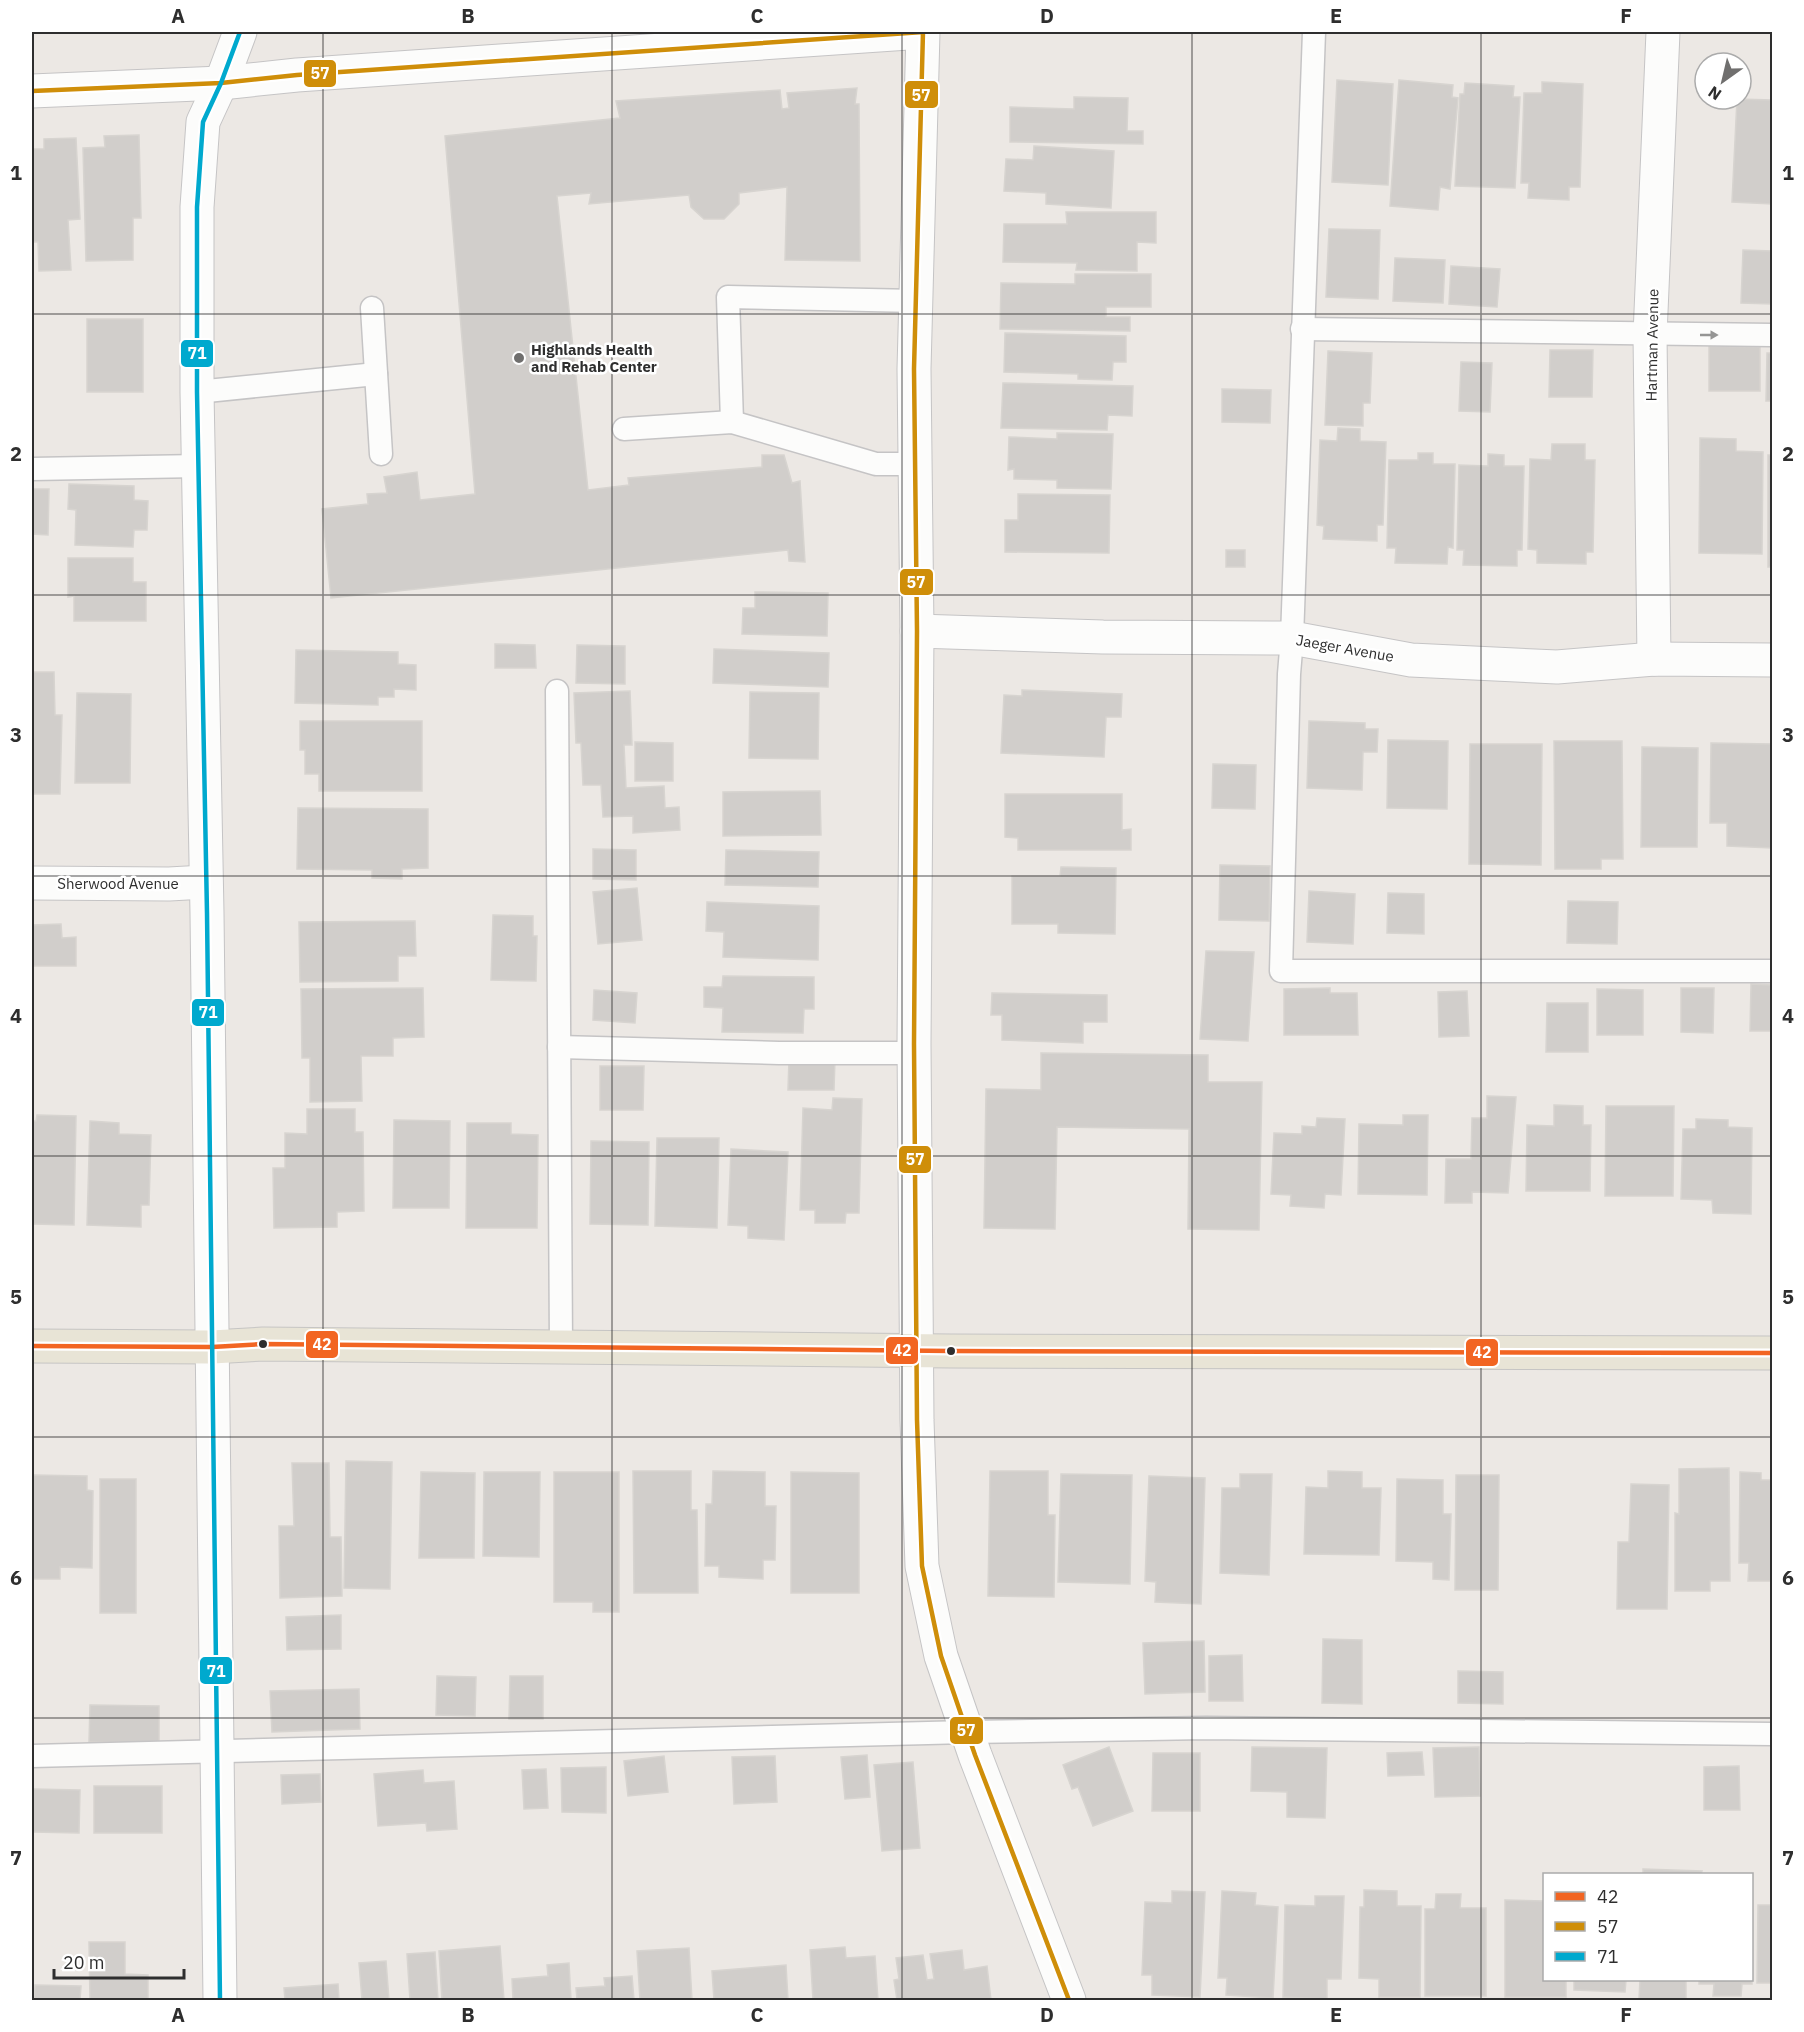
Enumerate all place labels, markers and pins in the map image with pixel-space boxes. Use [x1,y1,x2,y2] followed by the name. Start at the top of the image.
[531,340,657,376] place label: Highlands Health and Rehab Center
[512,351,526,365] marker: Highlands Health and Rehab Center
[257,1338,269,1350] unlabelled marker
[945,1345,957,1357] unlabelled marker

